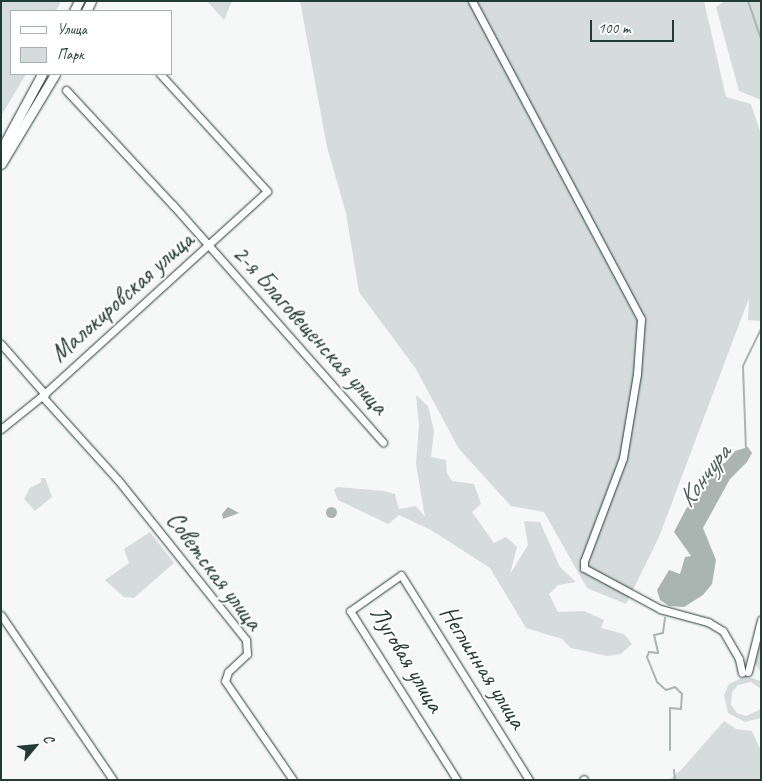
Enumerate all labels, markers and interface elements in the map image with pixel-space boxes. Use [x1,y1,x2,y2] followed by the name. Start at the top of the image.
[10,10,172,75] legend
[592,10,676,42] scale bar
[598,19,630,38] text: 100 m
[57,20,87,39] text: Улица
[57,45,84,64] text: Парк
[45,225,199,369] street label: Малокировская улица
[225,238,395,422] street label: 2-я Благовещенская улица
[671,439,737,513] water label: Кончура
[159,505,269,637] street label: Советская улица
[433,599,533,735] street label: Неглинная улица
[363,600,451,718] street label: Луговая улица
[10,721,60,771] north arrow
[40,732,58,746] text: С

